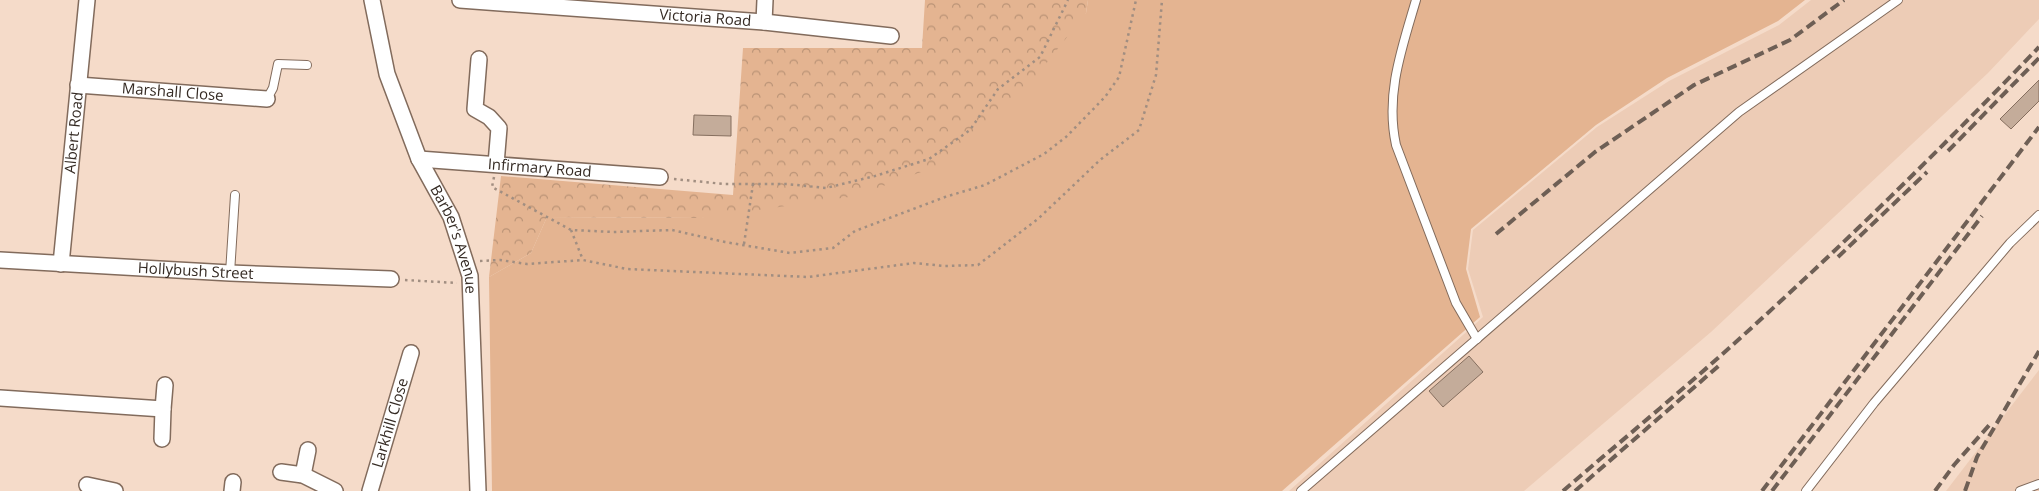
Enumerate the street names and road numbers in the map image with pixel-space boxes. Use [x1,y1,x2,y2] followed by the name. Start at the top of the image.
[659,3,752,30] street label: Victoria Road
[121,77,224,105] street label: Marshall Close
[59,91,87,174] street label: Albert Road
[487,153,592,181] street label: Infirmary Road
[426,181,482,294] street label: Barber's Avenue
[137,257,254,283] street label: Hollybush Street
[366,375,412,470] street label: Larkhill Close

